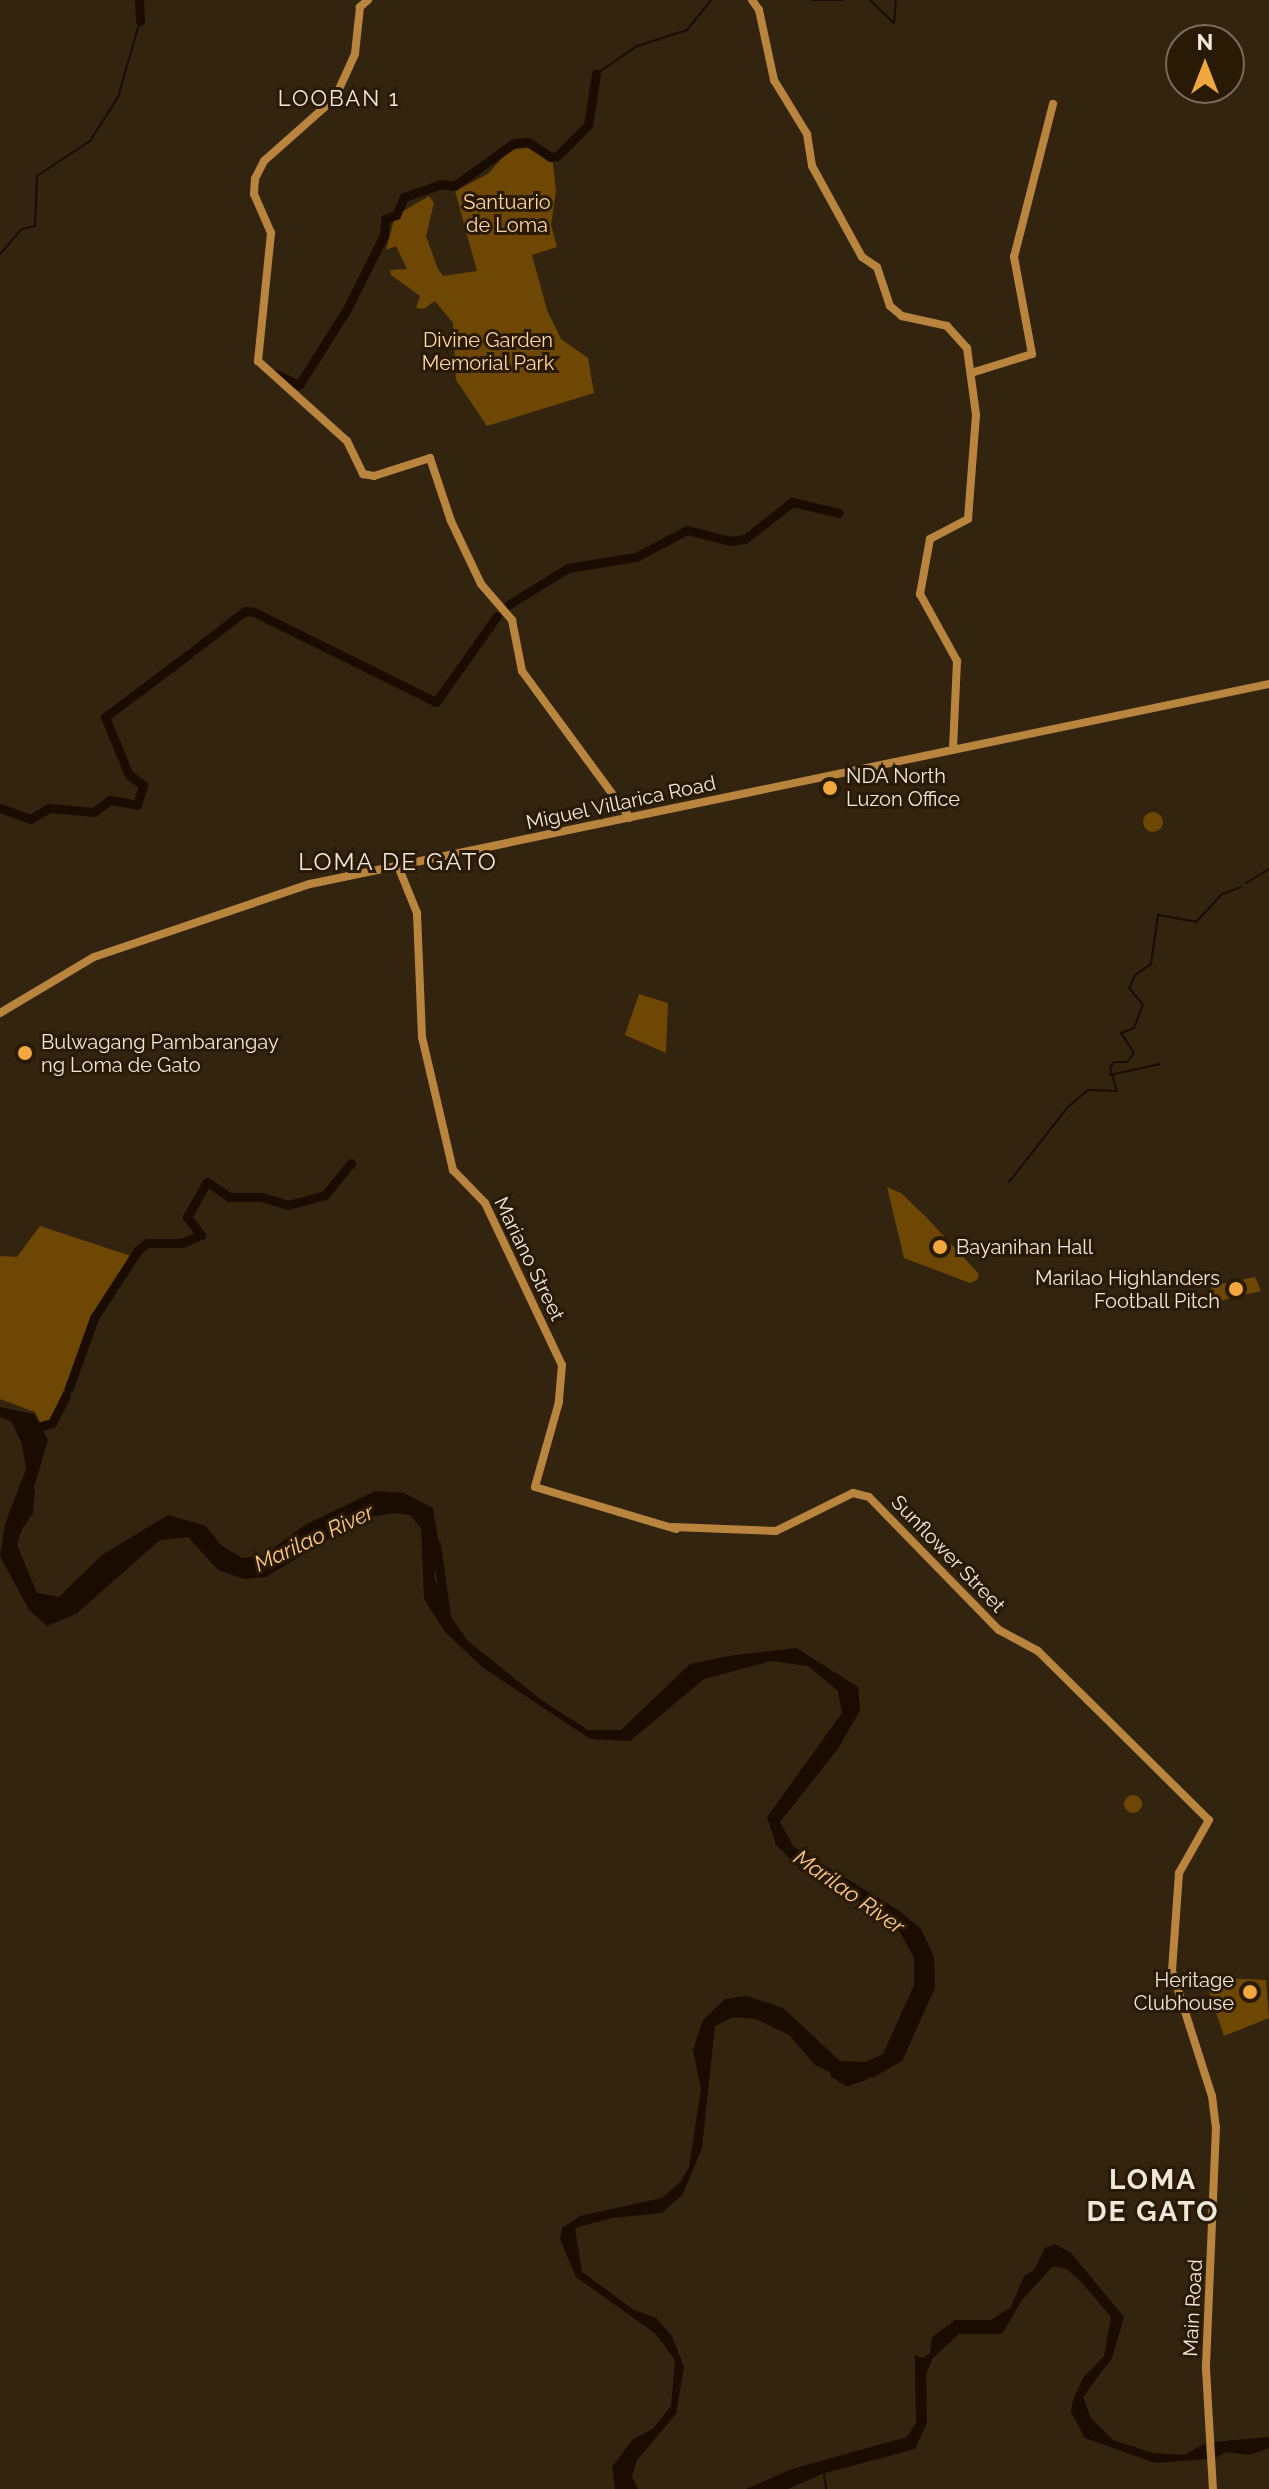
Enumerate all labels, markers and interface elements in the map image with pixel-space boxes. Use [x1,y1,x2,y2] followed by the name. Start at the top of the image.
[1165,24,1245,104] north arrow
[1197,29,1213,55] text: N
[278,86,400,112] district label: LOOBAN 1
[463,191,551,238] park label: Santuario de Loma
[421,329,555,376] park label: Divine Garden Memorial Park
[846,764,960,811] place label: NDA North Luzon Office
[523,771,719,835] street label: Miguel Villarica Road
[821,779,839,797] marker: NDA North Luzon Office
[298,848,498,876] district label: LOMA DE GATO
[41,1030,279,1077] place label: Bulwagang Pambarangay ng Loma de Gato
[16,1044,34,1062] marker: Bulwagang Pambarangay ng Loma de Gato
[489,1193,569,1325] street label: Mariano Street
[956,1235,1093,1259] place label: Bayanihan Hall
[931,1238,949,1256] marker: Bayanihan Hall
[1035,1266,1220,1313] place label: Marilao Highlanders Football Pitch
[1227,1280,1245,1298] marker: Marilao Highlanders Football Pitch
[886,1490,1010,1618] street label: Sunflower Street
[250,1499,378,1577] water label: Marilao River
[789,1844,909,1940] water label: Marilao River
[1134,1968,1234,2015] place label: Heritage Clubhouse
[1241,1983,1259,2001] marker: Heritage Clubhouse
[1087,2163,1219,2229] district label: LOMA DE GATO
[1178,2259,1208,2357] street label: Main Road

